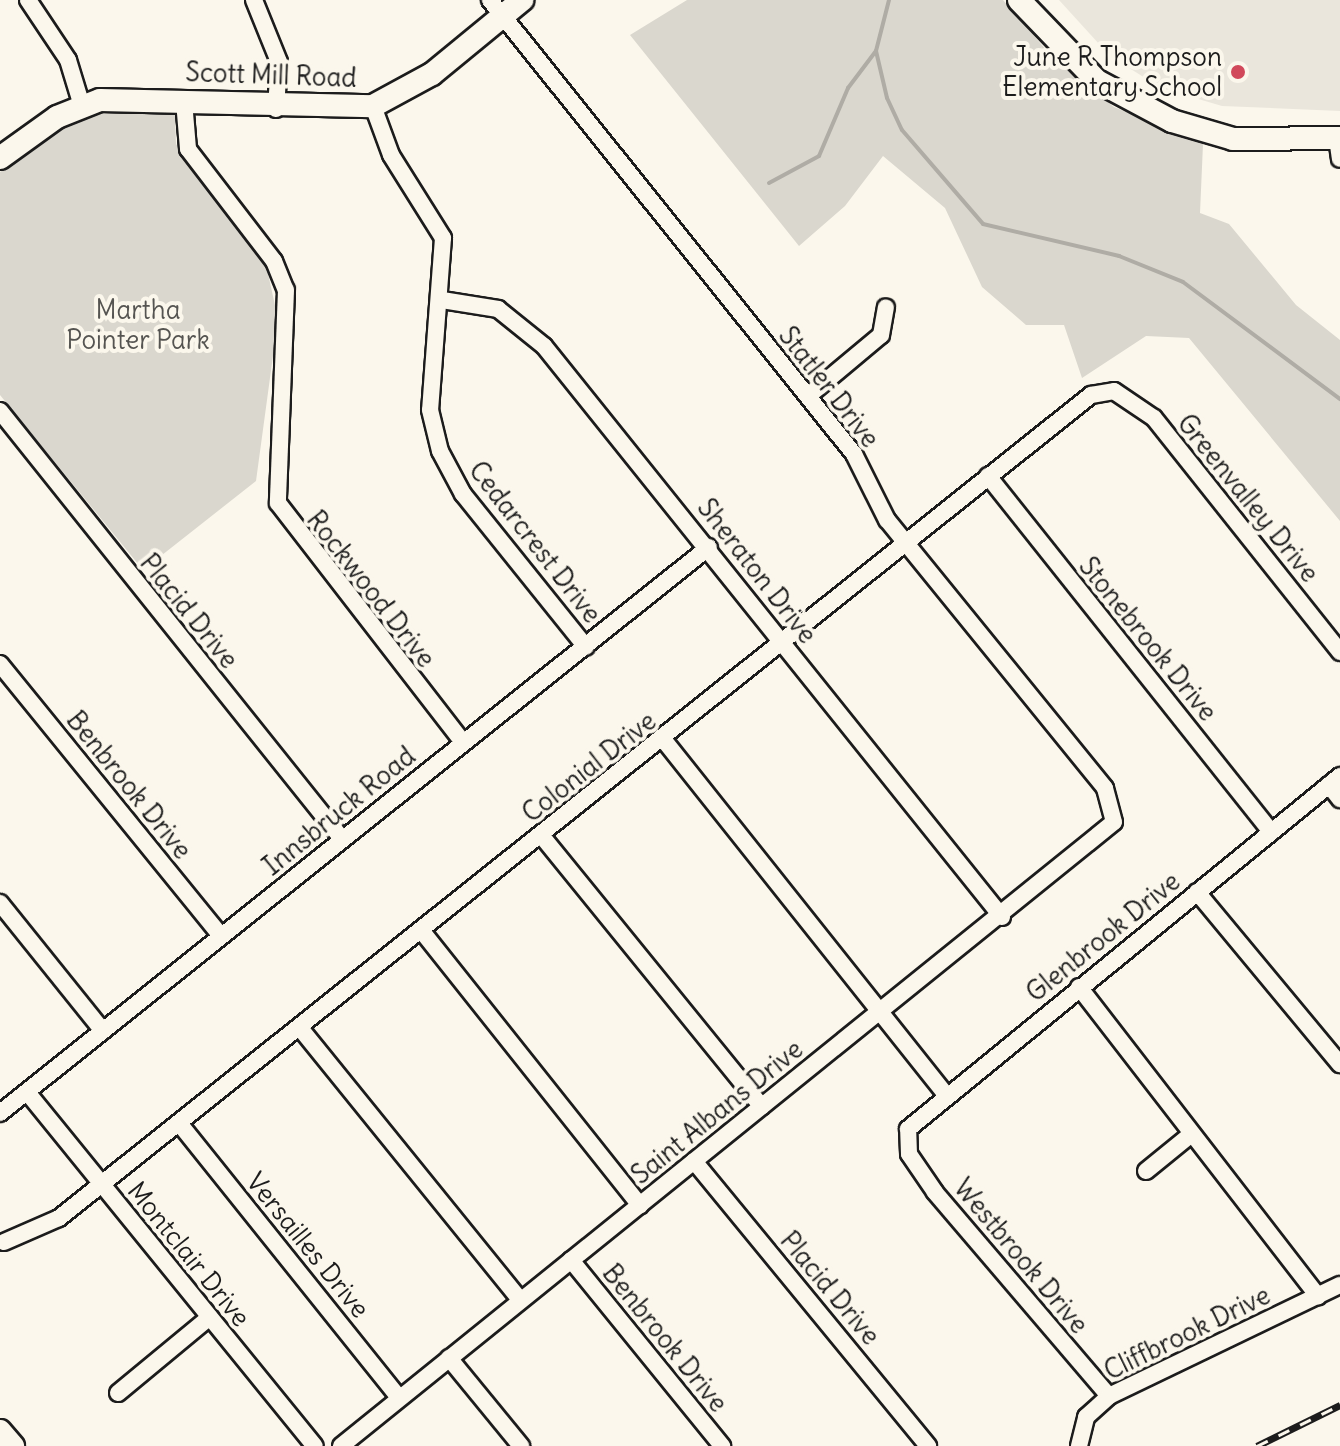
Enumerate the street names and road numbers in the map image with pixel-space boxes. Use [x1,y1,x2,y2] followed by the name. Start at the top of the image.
[185,56,357,94] street label: Scott Mill Road
[772,320,886,454] street label: Statler Drive
[1171,408,1325,588] street label: Greenvalley Drive
[462,455,608,629] street label: Cedarcrest Drive
[691,493,823,649] street label: Sheraton Drive
[300,505,442,673] street label: Rockwood Drive
[133,547,245,675] street label: Placid Drive
[1073,551,1223,727] street label: Stonebrook Drive
[60,705,198,865] street label: Benbrook Drive
[516,705,662,829] street label: Colonial Drive
[257,740,421,882] street label: Innsbruck Road
[1020,866,1186,1008] street label: Glenbrook Drive
[625,1033,809,1191] street label: Saint Albans Drive
[240,1166,376,1324] street label: Versailles Drive
[947,1172,1095,1340] street label: Westbrook Drive
[121,1175,257,1333] street label: Montclair Drive
[774,1225,886,1351] street label: Placid Drive
[596,1258,734,1418] street label: Benbrook Drive
[1099,1279,1275,1387] street label: Cliffbrook Drive

